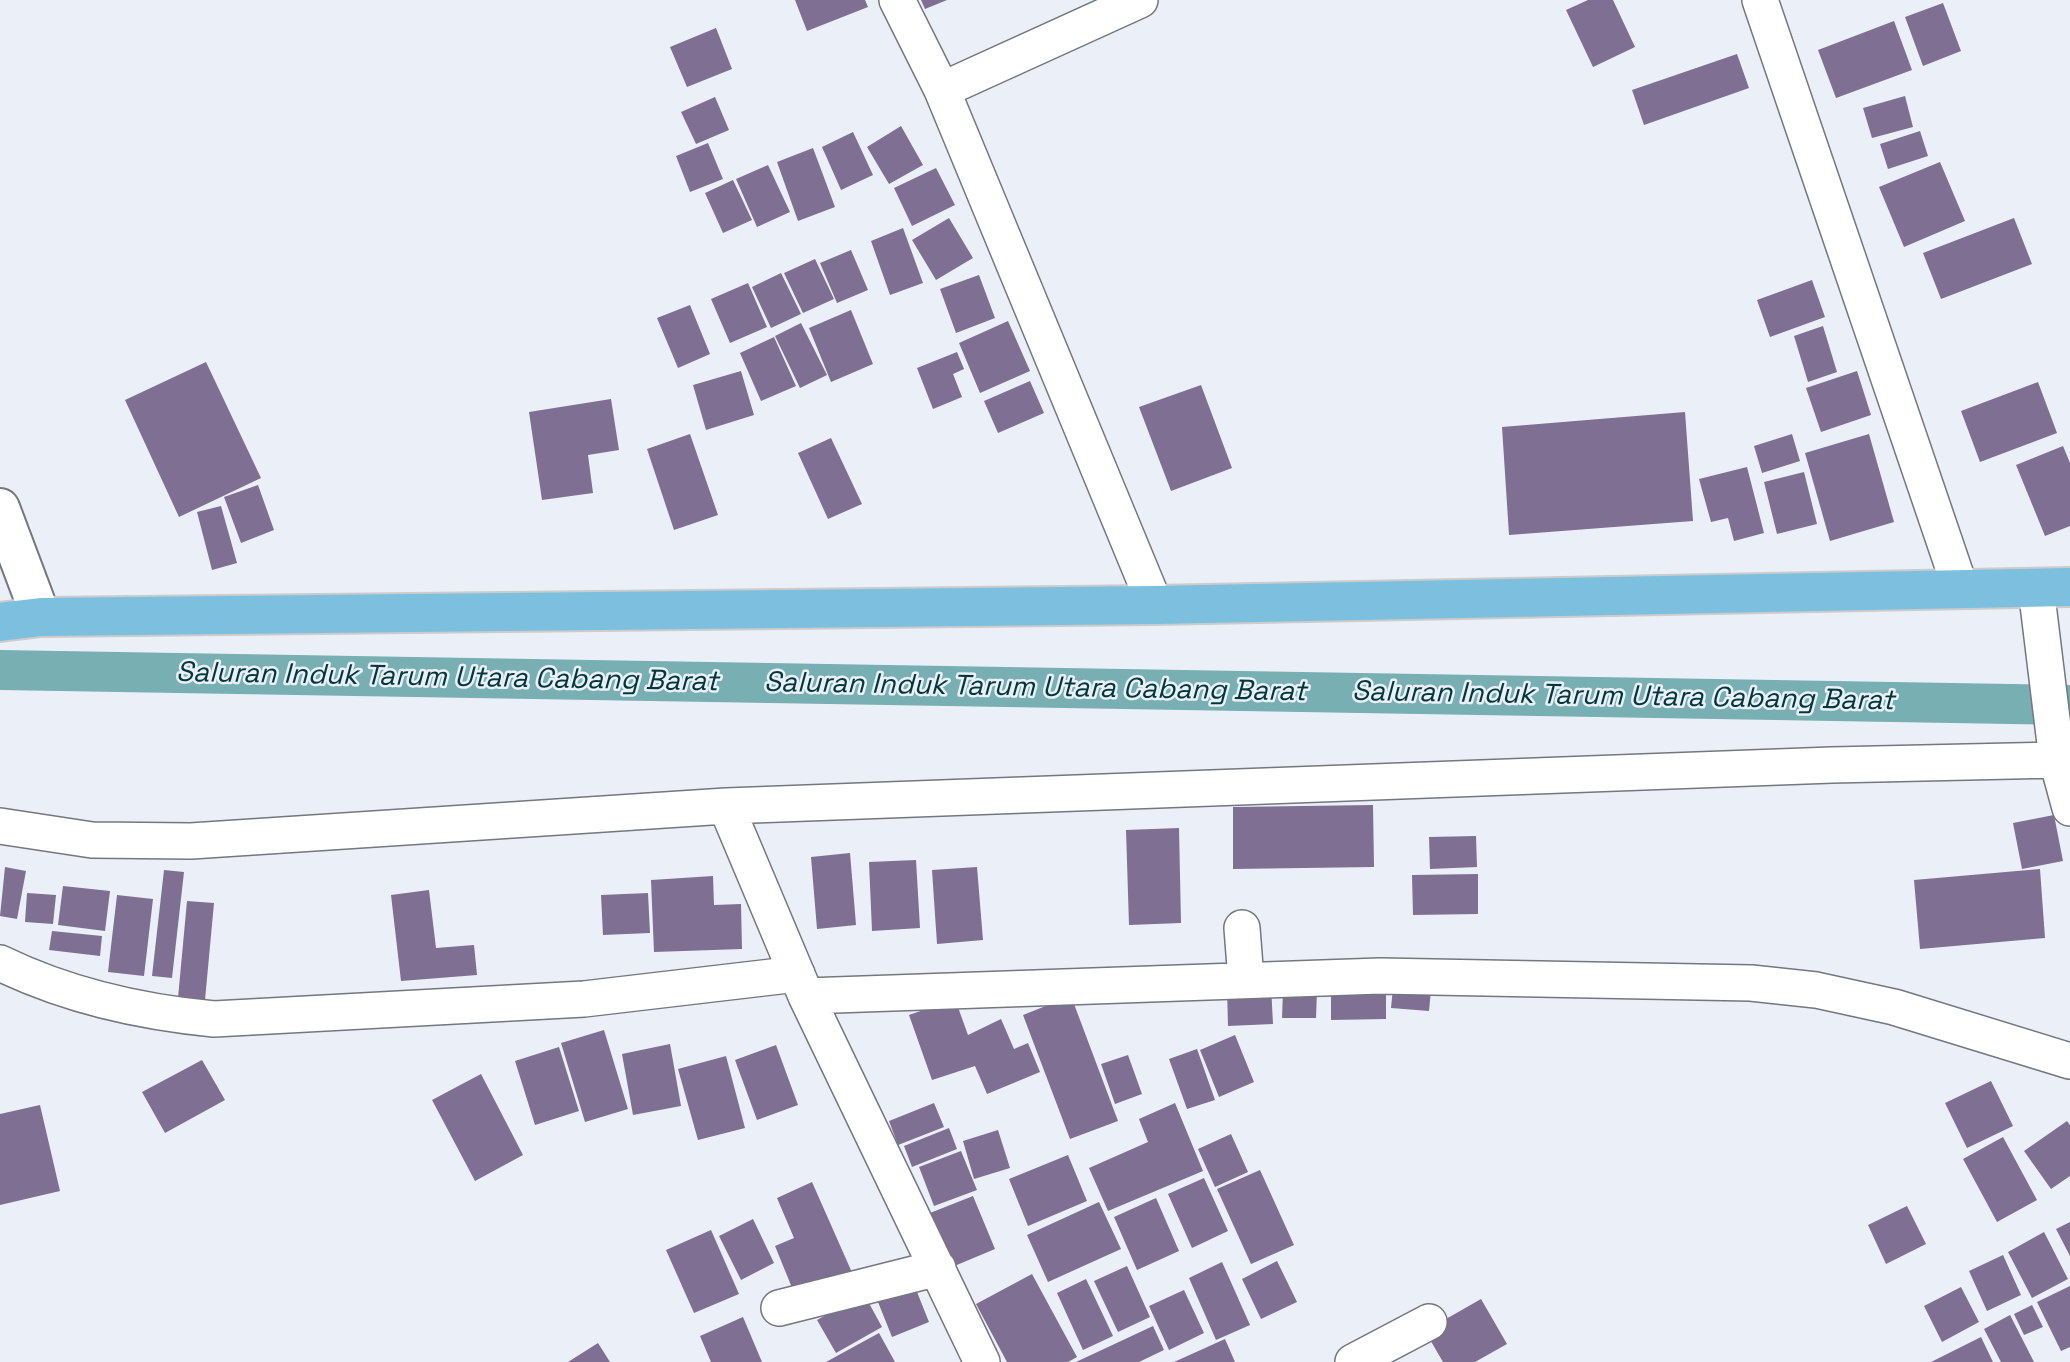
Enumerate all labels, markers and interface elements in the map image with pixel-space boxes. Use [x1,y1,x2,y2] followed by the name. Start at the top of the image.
[175,656,719,700] water label: Saluran Induk Tarum Utara Cabang Barat
[763,666,1307,710] water label: Saluran Induk Tarum Utara Cabang Barat
[1351,675,1895,719] water label: Saluran Induk Tarum Utara Cabang Barat

